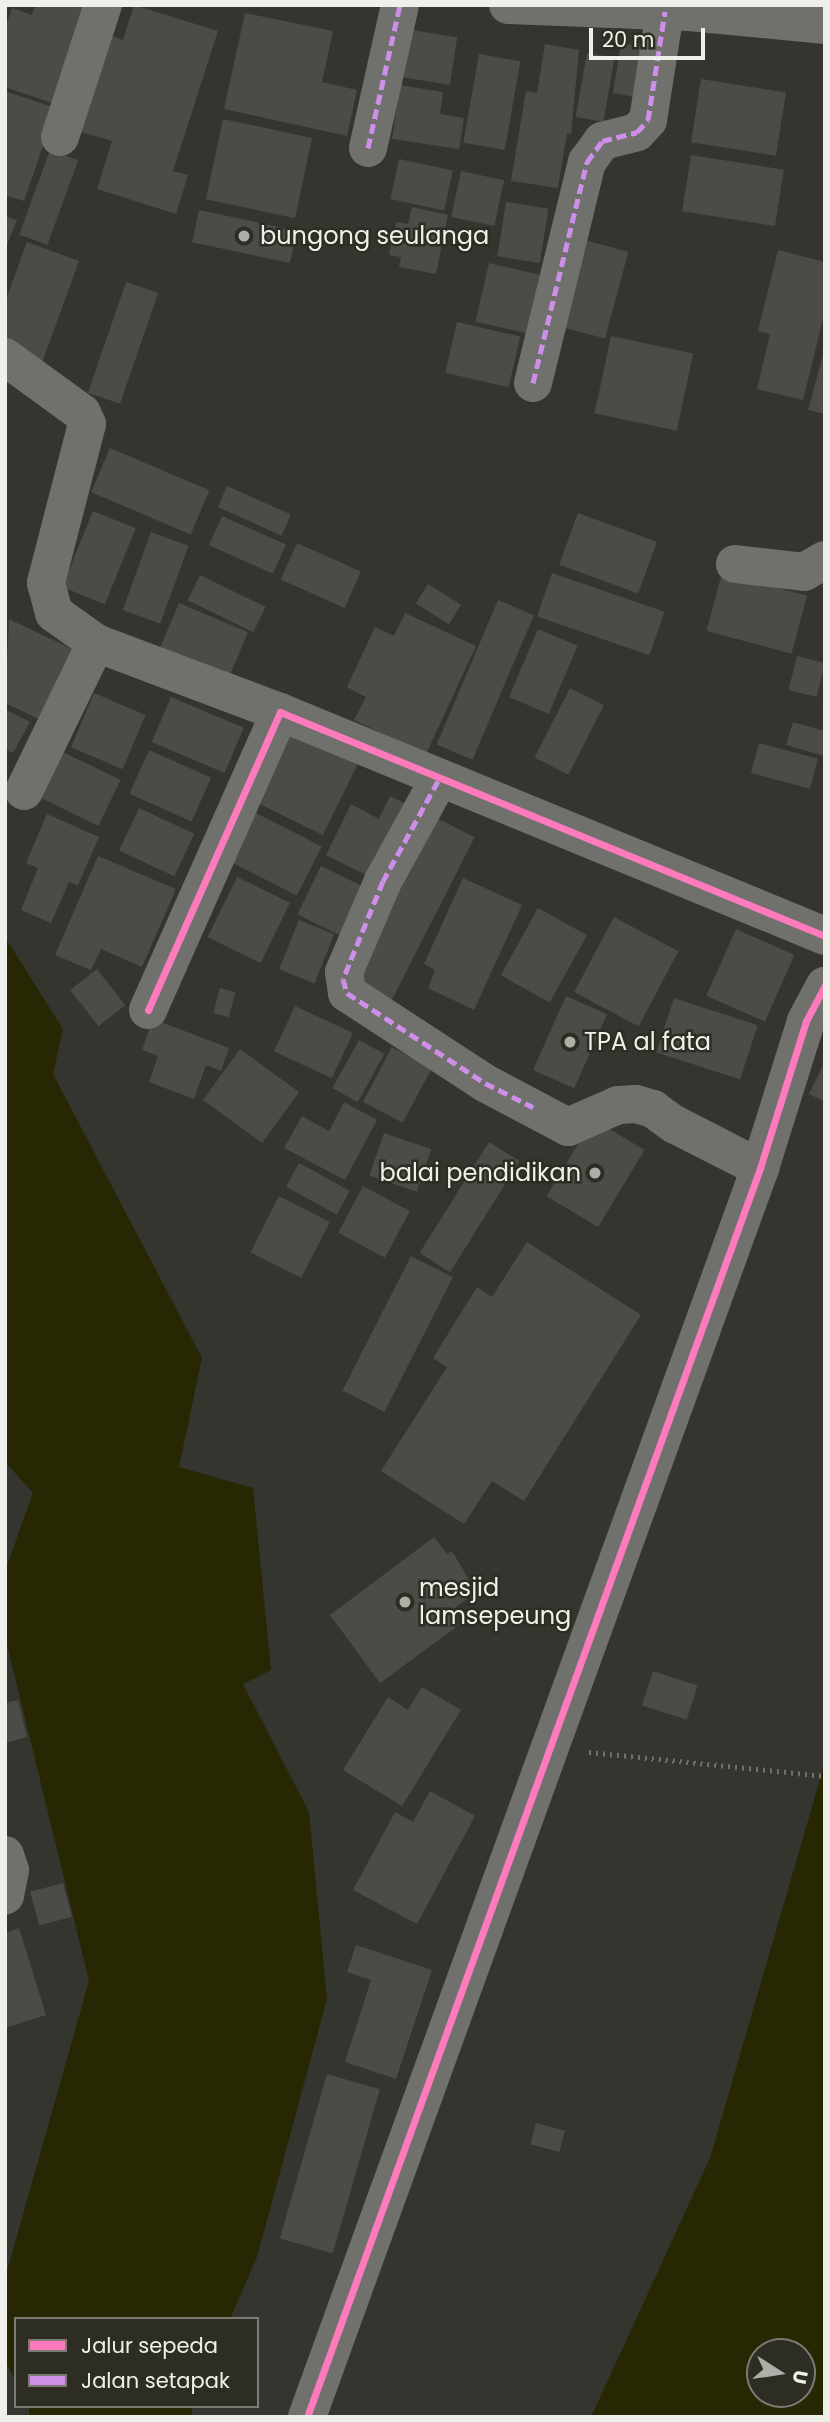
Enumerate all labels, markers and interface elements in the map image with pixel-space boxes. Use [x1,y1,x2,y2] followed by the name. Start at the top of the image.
[592,14,708,58] scale bar
[602,25,655,54] text: 20 m
[260,222,489,250] place label: bungong seulanga
[234,226,254,246] marker: bungong seulanga
[584,1028,711,1056] place label: TPA al fata
[562,1034,578,1050] marker: TPA al fata
[379,1159,581,1187] place label: balai pendidikan
[587,1165,603,1181] marker: balai pendidikan
[419,1574,571,1630] place label: mesjid lamsepeung
[397,1594,413,1610] marker: mesjid lamsepeung
[14,2317,259,2408] legend
[81,2331,218,2360] text: Jalur sepeda
[746,2338,816,2408] north arrow
[81,2366,230,2395] text: Jalan setapak
[785,2368,815,2386] text: U

